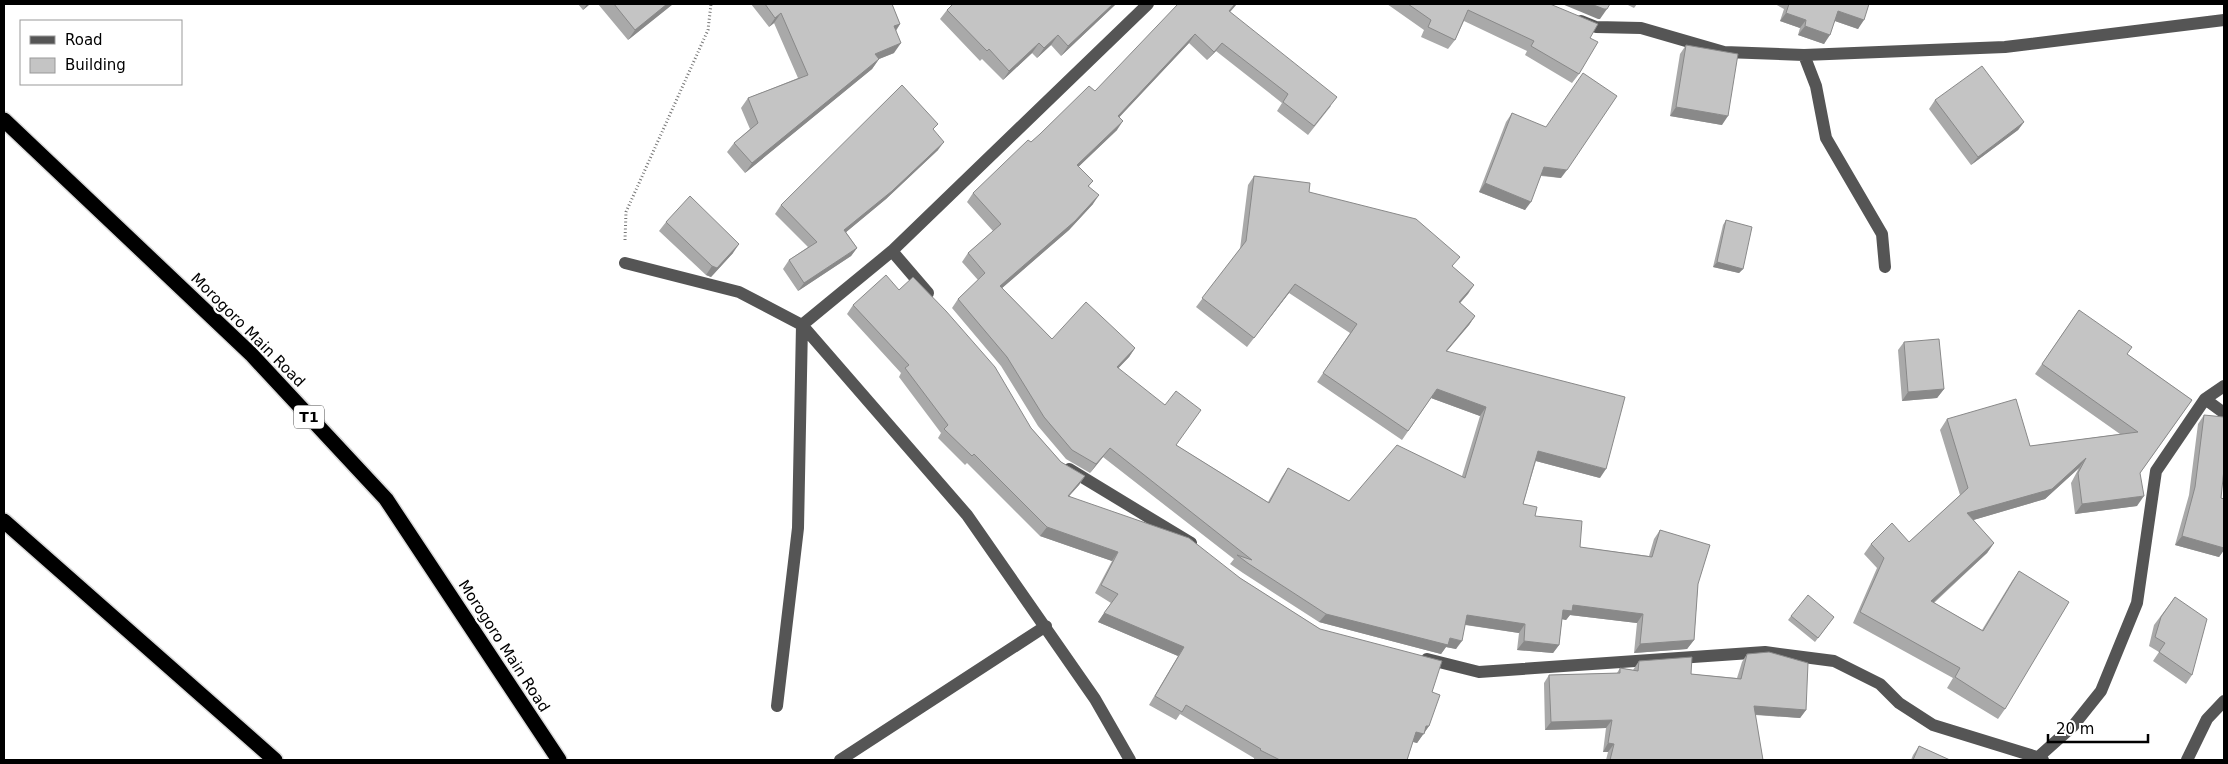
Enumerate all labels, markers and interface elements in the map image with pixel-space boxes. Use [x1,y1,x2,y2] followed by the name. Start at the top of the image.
[20,20,182,85] legend
[65,31,103,49] text: Road
[65,56,126,74] text: Building
[187,269,309,391] street label: Morogoro Main Road
[294,406,324,428] road number: T1
[455,577,553,715] street label: Morogoro Main Road
[2048,712,2148,744] scale bar
[2056,720,2094,738] text: 20 m

